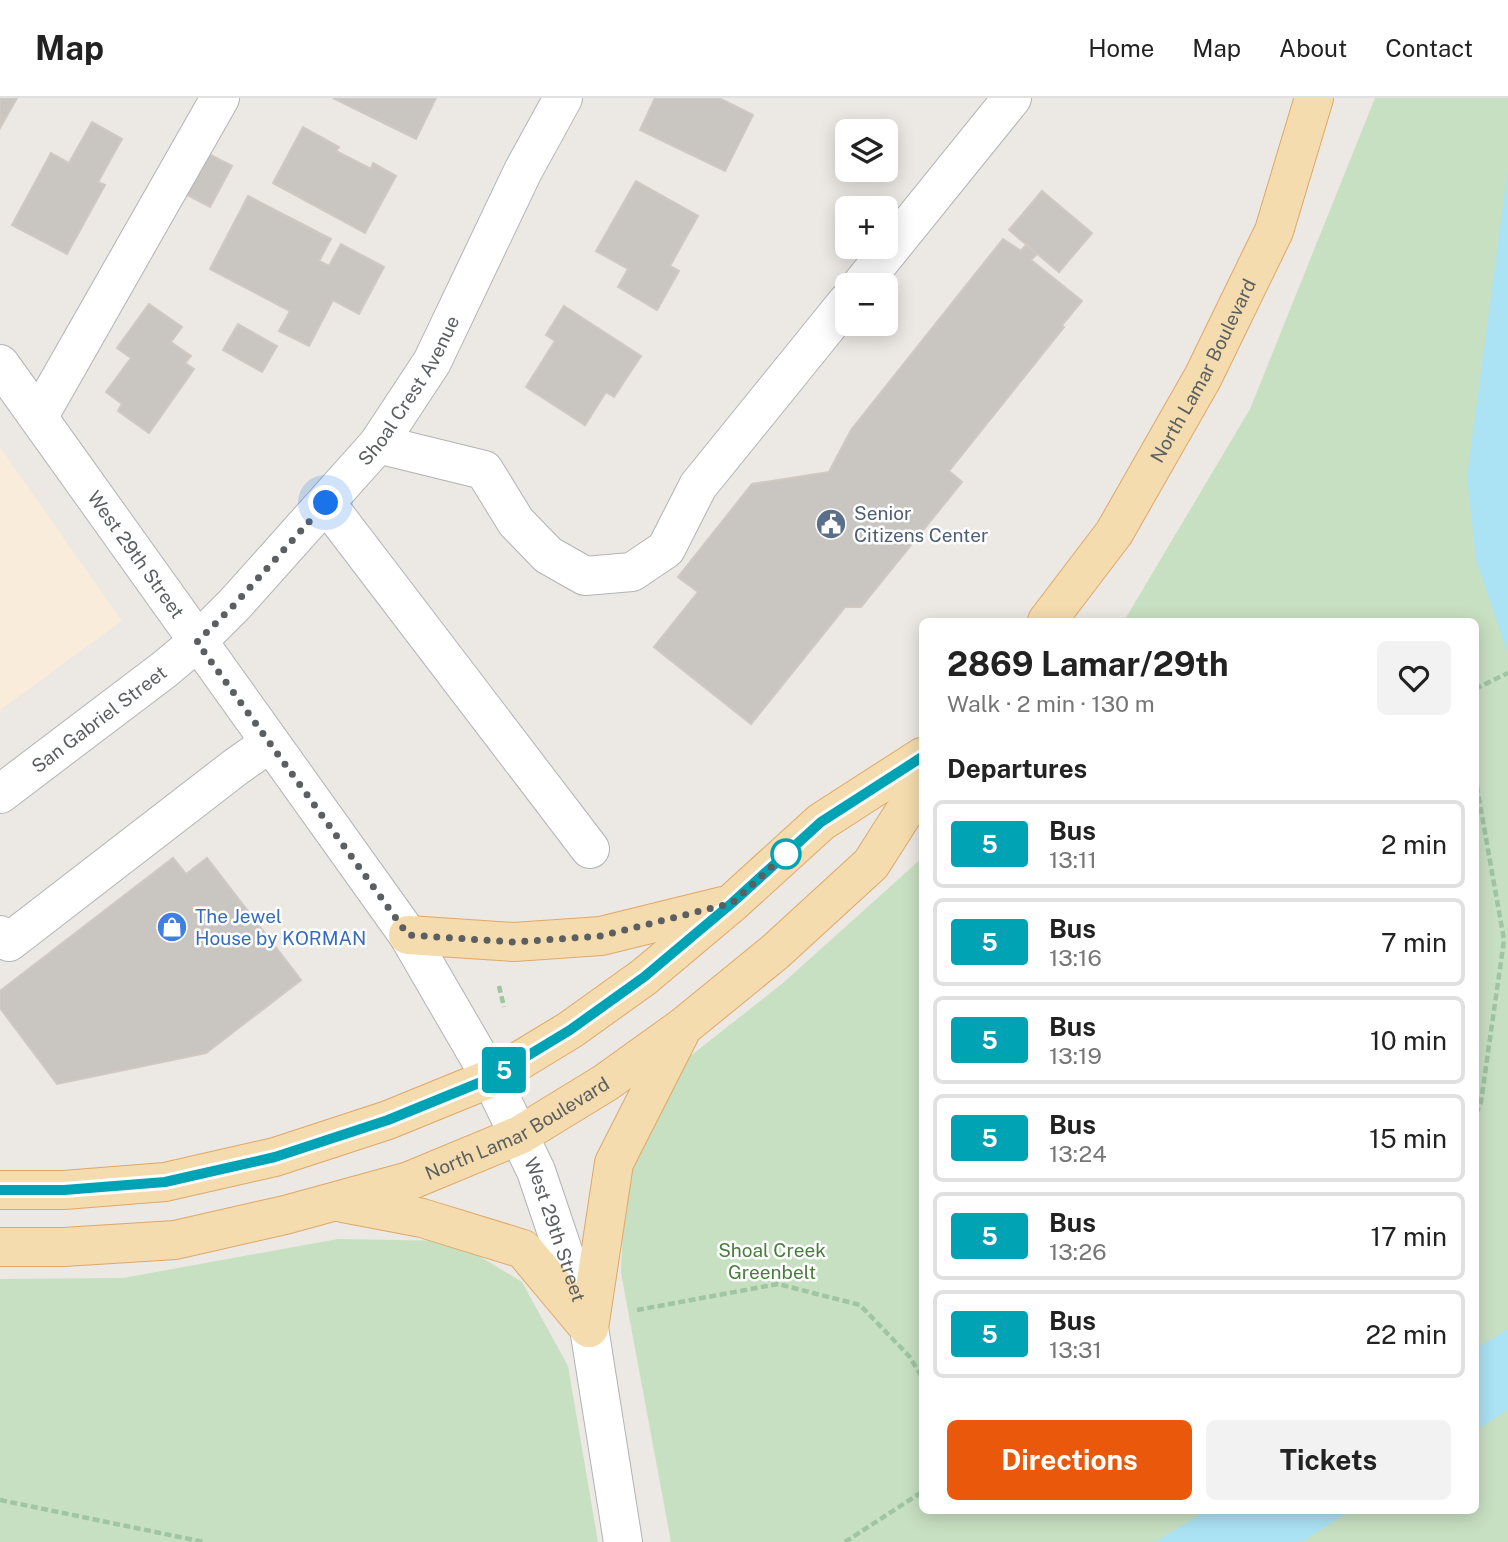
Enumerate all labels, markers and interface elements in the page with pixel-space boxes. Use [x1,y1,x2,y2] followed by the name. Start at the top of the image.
[35,29,104,67] text: Map
[1088,34,1154,62] text: Home
[1192,34,1241,62] text: Map
[1279,34,1347,62] text: About
[1385,34,1473,62] text: Contact
[835,119,898,336] map controls
[835,119,898,182] button: layers
[835,196,898,259] button: +
[835,273,898,336] button: −
[1146,275,1260,466] street label: North Lamar Boulevard
[353,312,463,470] street label: Shoal Crest Avenue
[308,485,343,520] your location
[83,487,189,622] street label: West 29th Street
[854,502,988,546] place label: Senior Citizens Center
[814,507,848,541] public building icon: Senior Citizens Center
[1377,641,1451,715] button: heart
[947,645,1229,683] text: 2869 Lamar/29th
[27,661,171,777] street label: San Gabriel Street
[947,690,1155,717] text: Walk · 2 min · 130 m
[947,753,1087,784] text: Departures
[1049,815,1096,846] text: Bus
[1381,829,1447,860] text: 2 min
[981,830,998,858] text: 5
[771,839,801,869] unlabelled marker
[1049,846,1097,873] text: 13:11
[195,905,366,949] place label: The Jewel House by KORMAN
[155,910,189,944] shop icon: The Jewel House by KORMAN
[1049,913,1096,944] text: Bus
[1381,927,1447,958] text: 7 min
[981,928,998,956] text: 5
[1049,944,1102,971] text: 13:16
[1049,1011,1096,1042] text: Bus
[1370,1025,1447,1056] text: 10 min
[981,1026,998,1054] text: 5
[1049,1042,1102,1069] text: 13:19
[481,1047,527,1093] line badge: 5
[496,1056,512,1084] text: 5
[422,1072,613,1184] street label: North Lamar Boulevard
[1049,1109,1096,1140] text: Bus
[1369,1123,1447,1154] text: 15 min
[981,1124,998,1152] text: 5
[1049,1140,1107,1167] text: 13:24
[520,1154,590,1304] street label: West 29th Street
[1049,1207,1096,1238] text: Bus
[1370,1221,1447,1252] text: 17 min
[981,1222,998,1250] text: 5
[1049,1238,1107,1265] text: 13:26
[718,1239,826,1283] park label: Shoal Creek Greenbelt
[1049,1305,1096,1336] text: Bus
[1366,1319,1447,1350] text: 22 min
[981,1320,998,1348] text: 5
[1049,1336,1102,1363] text: 13:31
[947,1420,1192,1500] button: Directions
[1206,1420,1451,1500] button: Tickets

